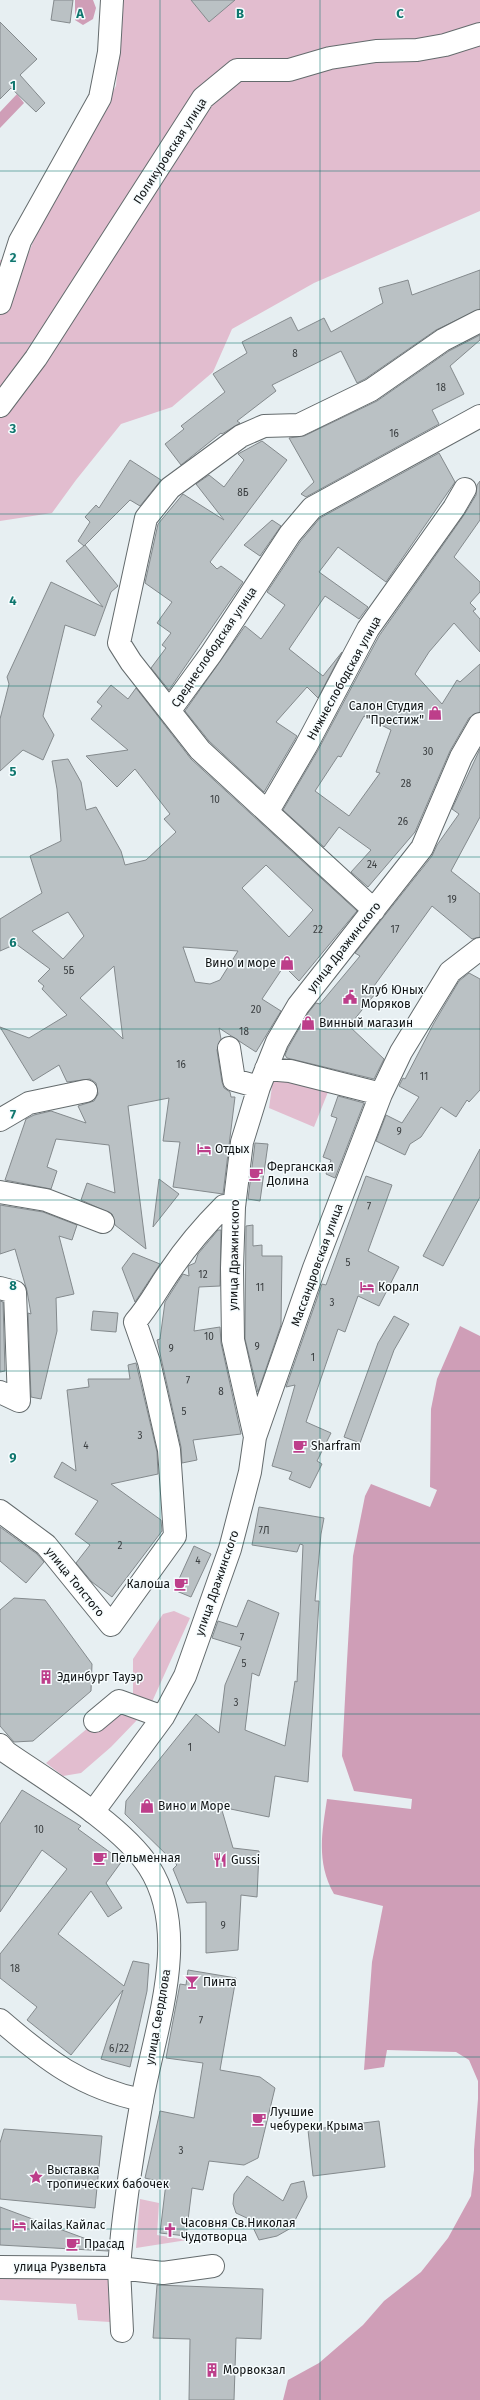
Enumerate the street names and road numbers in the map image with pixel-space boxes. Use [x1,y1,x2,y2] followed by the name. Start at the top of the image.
[130,95,210,207] street label: Поликуровская улица
[168,584,260,710] street label: Среднеслободская улица
[304,614,384,742] street label: Нижнеслободская улица
[304,899,384,995] street label: улица Дражинского
[226,1199,242,1311] street label: улица Дражинского
[288,1202,346,1328] street label: Массандровская улица
[192,1528,242,1638] street label: улица Дражинского
[43,1544,107,1620] street label: улица Толстого
[143,1968,173,2066] street label: улица Свердлова
[14,2260,106,2274] street label: улица Рузвельта

